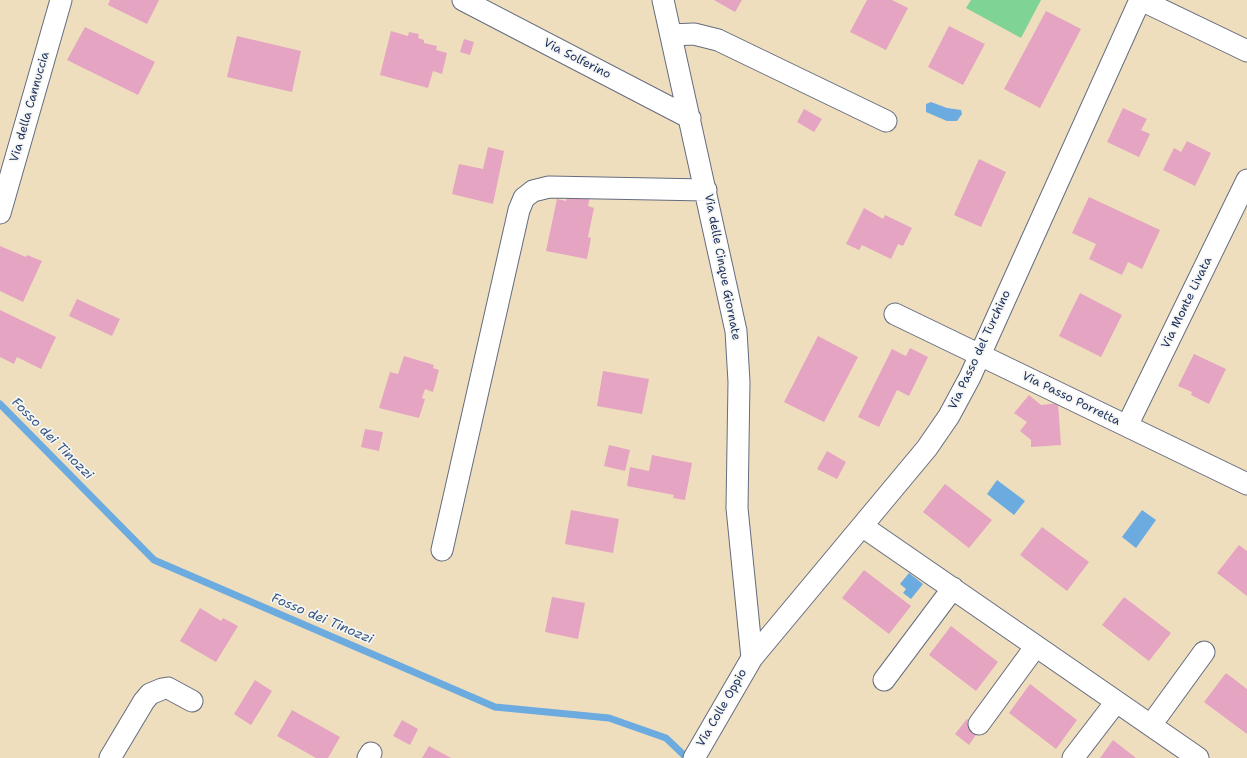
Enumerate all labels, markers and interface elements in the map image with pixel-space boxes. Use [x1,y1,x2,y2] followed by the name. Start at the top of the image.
[541,36,613,82] street label: Via Solferino
[7,50,53,164] street label: Via della Cannuccia
[701,193,743,341] street label: Via delle Cinque Giornate
[1159,255,1215,351] street label: Via Monte Livata
[946,288,1014,412] street label: Via Passo del Turchino
[1020,369,1122,429] street label: Via Passo Porretta
[8,395,96,483] water label: Fosso dei Tinozzi
[269,591,375,647] water label: Fosso dei Tinozzi
[694,666,750,750] street label: Via Colle Oppio

